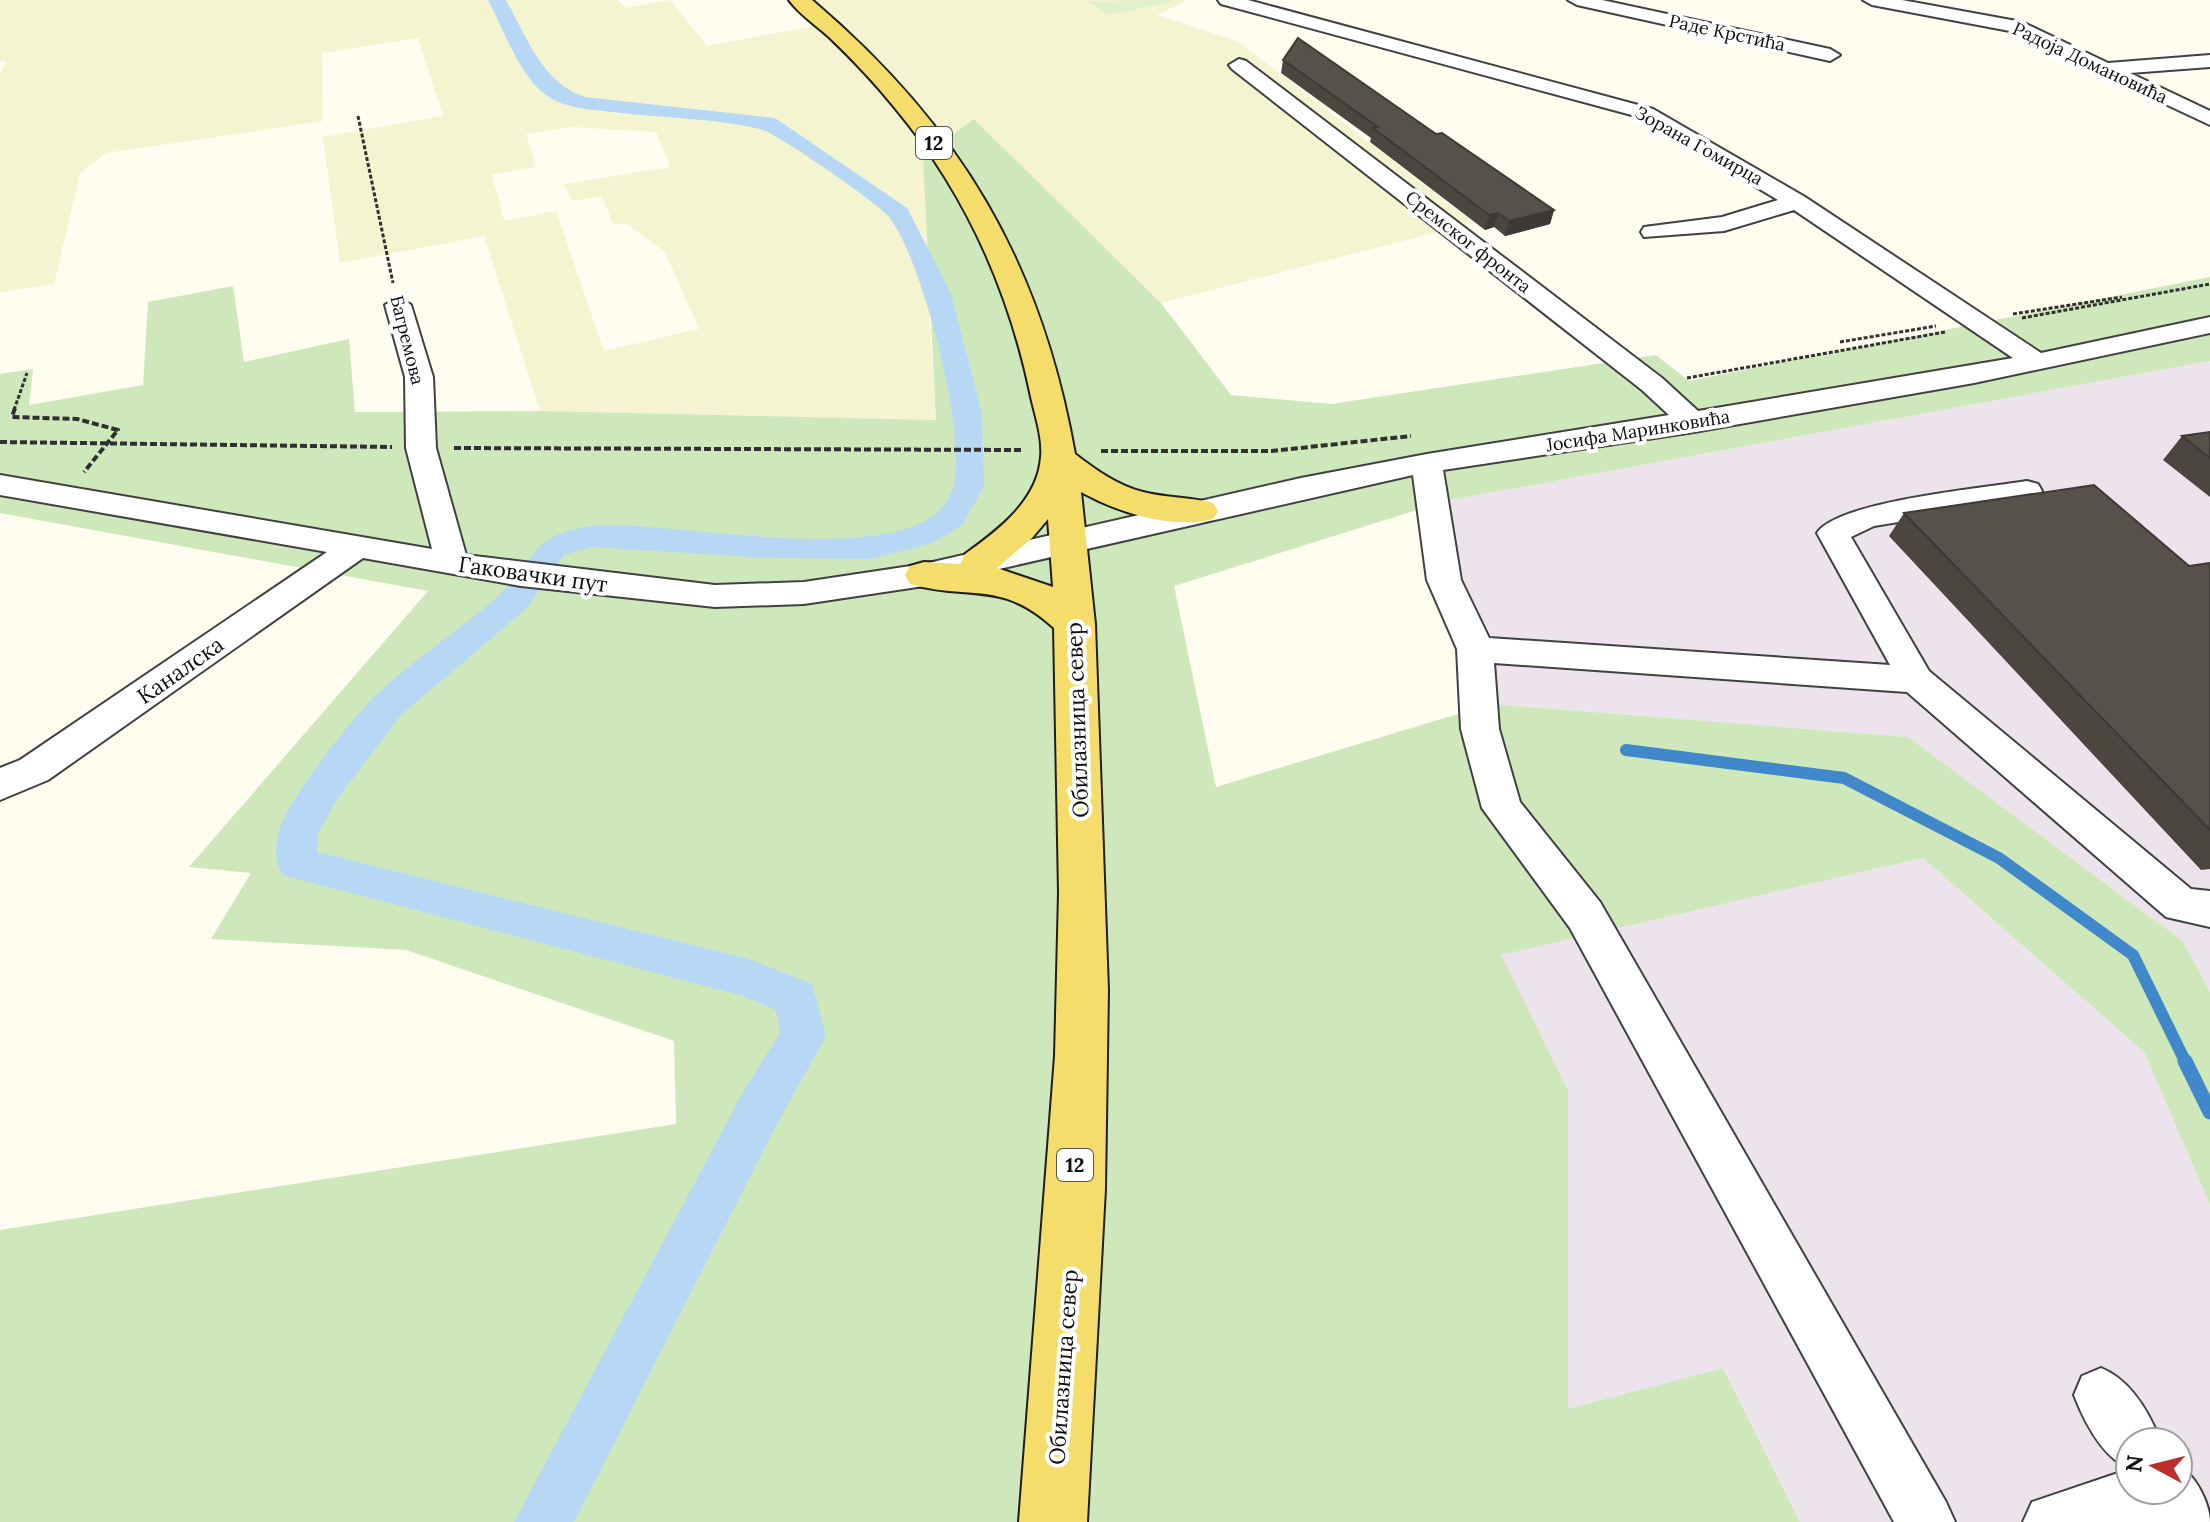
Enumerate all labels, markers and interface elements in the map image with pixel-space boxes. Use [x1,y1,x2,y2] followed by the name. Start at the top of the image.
[1667,9,1787,56] street label: Раде Крстића
[2009,17,2171,108] street label: Радоја Домановића
[1631,101,1767,190] street label: Зорана Гомирца
[916,127,952,159] road number: 12
[1401,185,1536,298] street label: Сремског фронта
[385,293,430,387] street label: Багремова
[1543,405,1732,457] street label: Јосифа Маринковића
[457,550,609,598] street label: Гаковачки пут
[1060,622,1094,818] street label: Обилазница север
[131,630,229,710] street label: Каналска
[1057,1149,1093,1181] road number: 12
[1042,1268,1084,1466] street label: Обилазница север
[2114,1426,2194,1506] north arrow
[2119,1453,2149,1474] text: N

